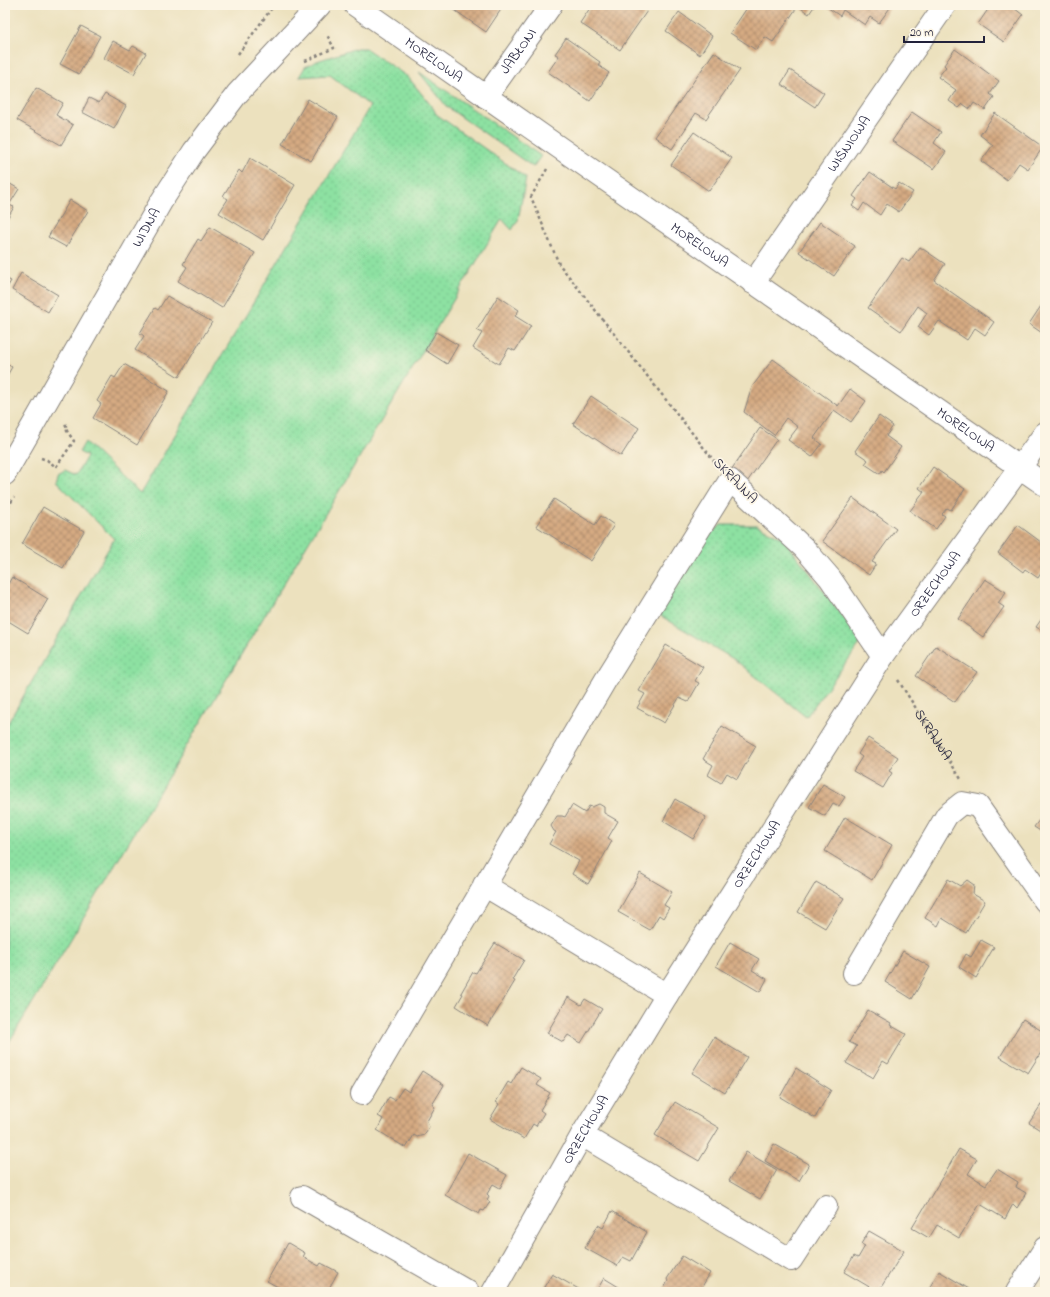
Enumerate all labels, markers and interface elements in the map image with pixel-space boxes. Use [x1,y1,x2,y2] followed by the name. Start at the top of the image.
[904,18,984,44] scale bar
[495,24,542,79] street label: JABŁONI
[910,24,933,42] text: 20 m
[400,32,467,88] street label: MORELOWA
[822,111,876,176] street label: WIŚNIOWA
[127,204,166,251] street label: WIDNA
[666,217,733,273] street label: MORELOWA
[932,402,999,458] street label: MORELOWA
[708,453,762,509] street label: SKRAJNA
[904,547,966,622] street label: ORZECHOWA
[909,705,957,765] street label: SKRAJNA
[727,816,786,893] street label: ORZECHOWA
[557,1091,614,1168] street label: ORZECHOWA

